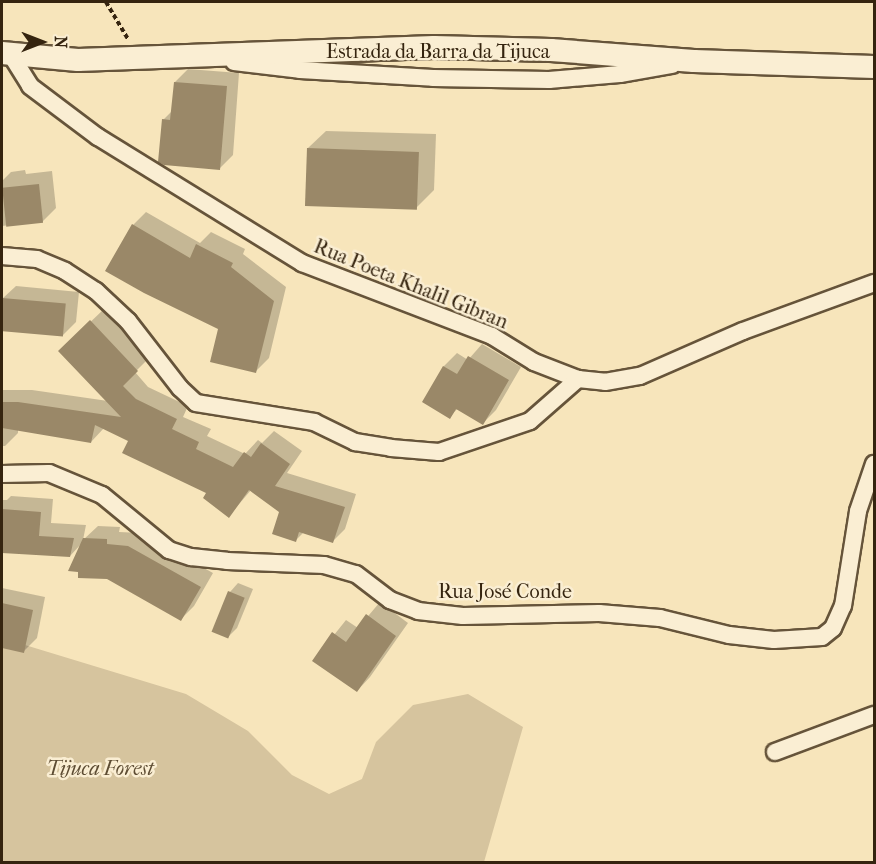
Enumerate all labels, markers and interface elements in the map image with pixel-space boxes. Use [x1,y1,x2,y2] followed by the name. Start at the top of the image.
[12,12,72,72] north arrow
[51,36,70,48] text: N
[326,39,550,63] street label: Estrada da Barra da Tijuca
[310,234,512,334] street label: Rua Poeta Khalil Gibran
[438,579,572,603] street label: Rua José Conde
[47,756,153,780] park label: Tijuca Forest

